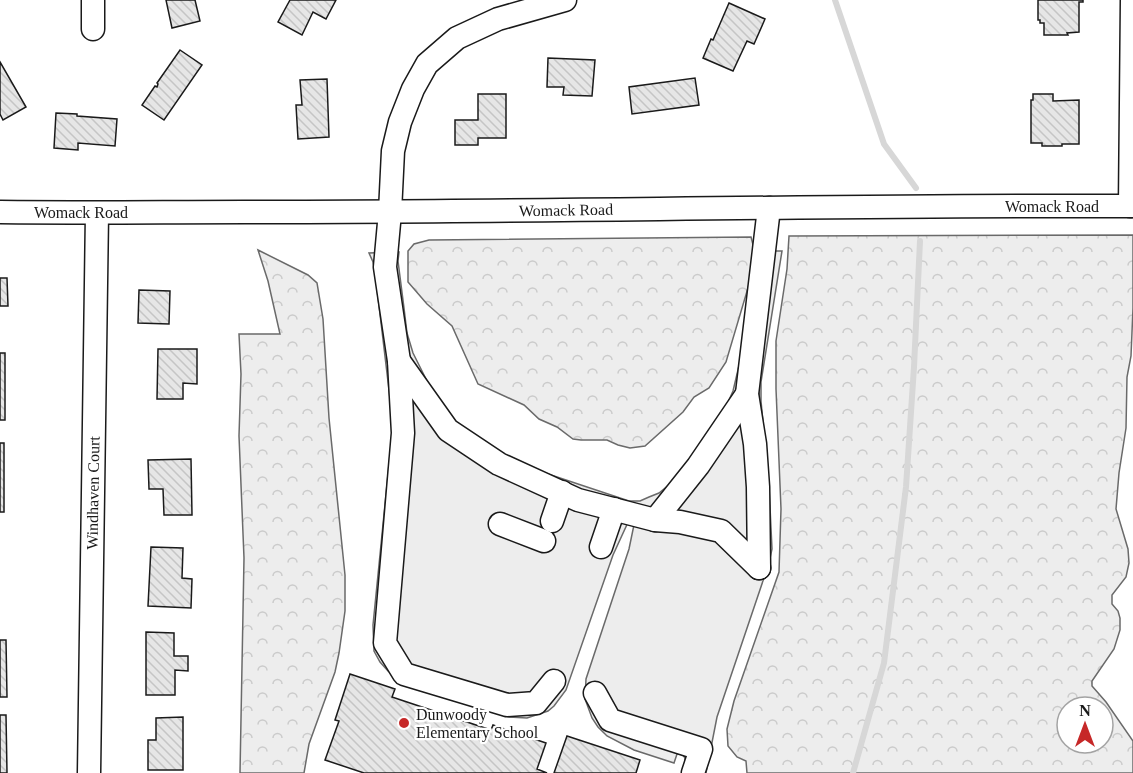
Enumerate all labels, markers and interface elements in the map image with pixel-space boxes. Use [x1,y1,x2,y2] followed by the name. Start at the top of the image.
[1005,198,1099,215] street label: Womack Road
[519,201,613,219] street label: Womack Road
[34,204,128,221] street label: Womack Road
[84,436,102,550] street label: Windhaven Court
[1055,695,1115,755] north arrow
[1079,702,1091,719] text: N
[416,706,539,742] place label: Dunwoody Elementary School
[397,716,411,730] marker: Dunwoody Elementary School

